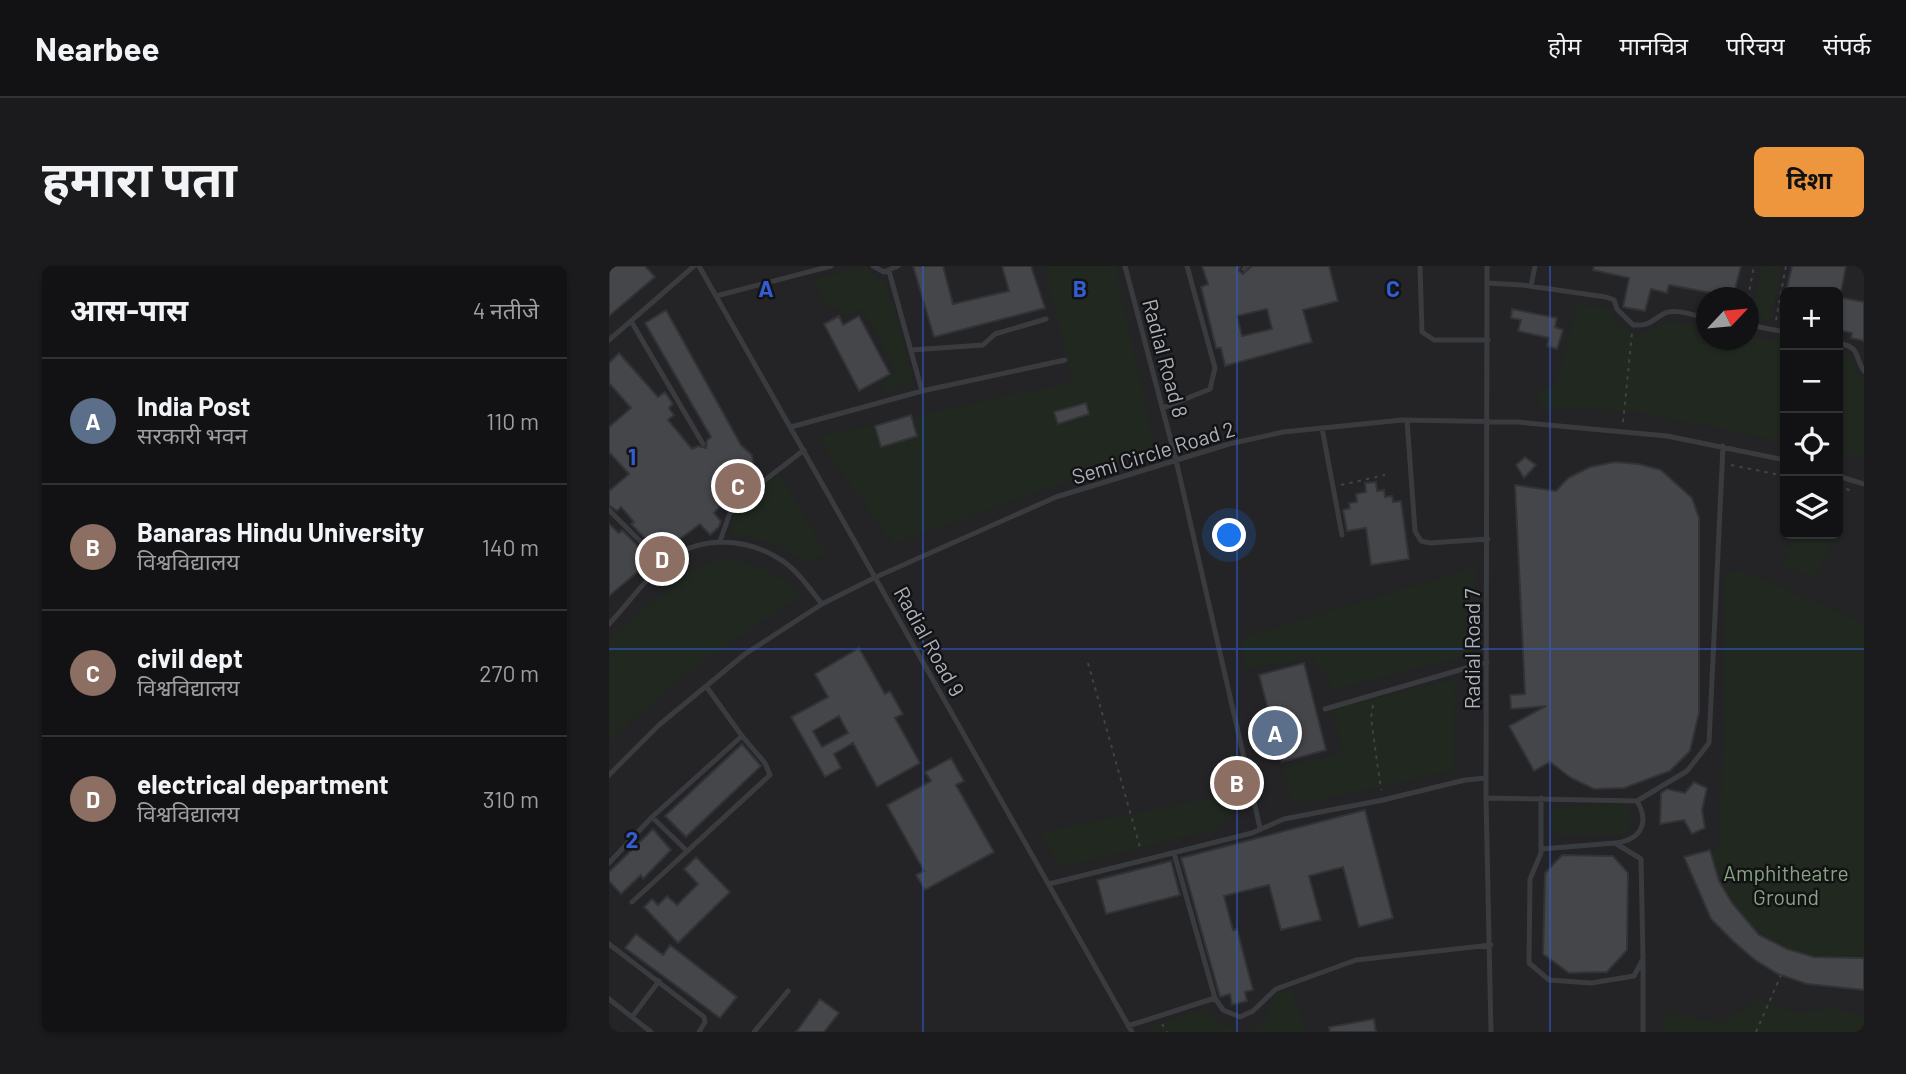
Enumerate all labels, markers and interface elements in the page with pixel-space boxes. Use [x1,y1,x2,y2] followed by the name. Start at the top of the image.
[35,28,159,68] text: Nearbee
[1548,31,1581,60] text: होम
[1619,31,1688,60] text: मानचित्र
[1726,31,1785,60] text: परिचय
[1823,31,1871,60] text: संपर्क
[1754,147,1864,217] button: दिशा
[42,148,237,207] text: हमारा पता
[758,274,774,302] text: A
[1073,274,1087,302] text: B
[1386,274,1400,302] text: C
[1696,287,1759,350] north arrow
[1780,287,1843,539] map controls
[1780,287,1843,350] button: +
[70,291,188,327] text: आस-पास
[473,296,539,324] text: 4 नतीजे
[1138,296,1194,420] street label: Radial Road 8
[1780,350,1843,413] button: −
[137,390,250,421] text: India Post
[85,407,101,435] text: A
[486,407,539,435] text: 110 m
[1780,413,1843,476] button: locate
[1069,415,1237,489] street label: Semi Circle Road 2
[137,421,247,449] text: सरकारी भवन
[628,442,636,470] text: 1
[715,460,761,512] pin: C
[1780,476,1843,539] button: layers
[137,516,424,547] text: Banaras Hindu University
[1212,518,1246,552] your location
[86,533,100,561] text: B
[482,533,539,561] text: 140 m
[639,533,685,585] pin: D
[137,547,240,575] text: विश्वविद्यालय
[890,582,970,700] street label: Radial Road 9
[1459,589,1484,709] street label: Radial Road 7
[137,642,243,673] text: civil dept
[86,659,100,687] text: C
[479,659,539,687] text: 270 m
[137,673,240,701] text: विश्वविद्यालय
[1252,707,1298,759] pin: A
[1214,757,1260,809] pin: B
[137,768,389,799] text: electrical department
[86,785,100,813] text: D
[483,785,539,813] text: 310 m
[137,799,240,827] text: विश्वविद्यालय
[626,825,638,853] text: 2
[1723,860,1849,909] park label: Amphitheatre Ground

